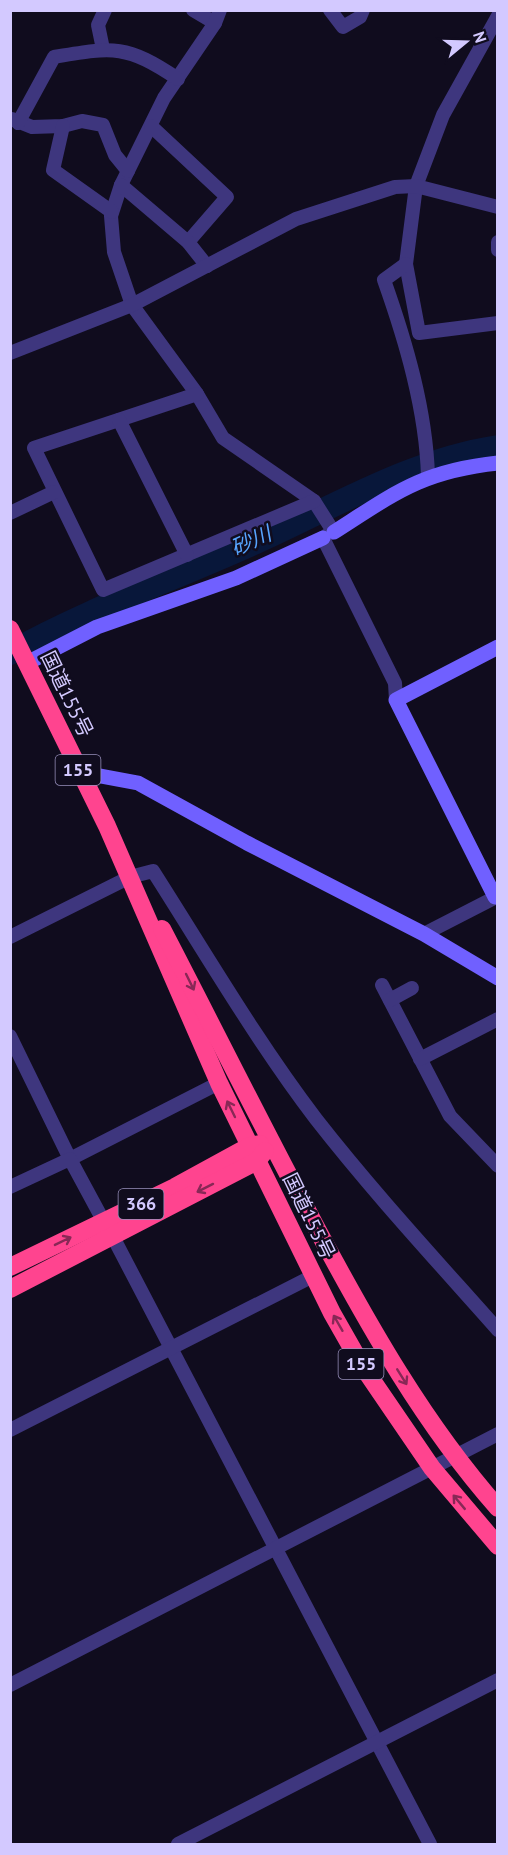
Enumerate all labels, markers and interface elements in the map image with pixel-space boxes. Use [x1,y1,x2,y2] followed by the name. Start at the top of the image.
[436,12,496,72] north arrow
[469,29,491,45] text: N
[226,519,277,561] water label: 砂川
[35,647,99,741] street label: 国道155号
[56,755,100,785] road number: 155
[184,973,196,991] one-way arrow
[225,1100,237,1118] one-way arrow
[277,1169,341,1263] street label: 国道155号
[197,1182,215,1194] one-way arrow
[118,1189,164,1219] road number: 366
[54,1235,72,1247] one-way arrow
[332,1315,344,1332] one-way arrow
[338,1349,384,1379] road number: 155
[396,1368,408,1385] one-way arrow
[453,1494,466,1510] one-way arrow

